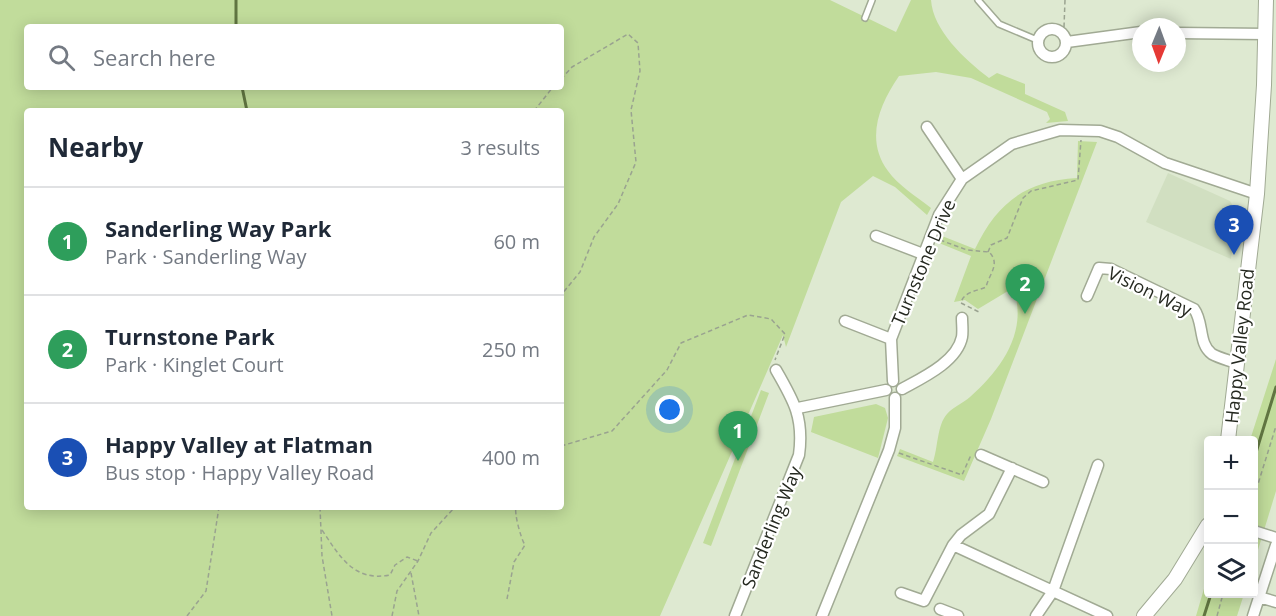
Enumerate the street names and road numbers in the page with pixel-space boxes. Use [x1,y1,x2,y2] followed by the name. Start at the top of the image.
[886,195,960,329] street label: Turnstone Drive
[1104,260,1197,322] street label: Vision Way
[1219,267,1259,425] street label: Happy Valley Road
[736,462,807,592] street label: Sanderling Way

